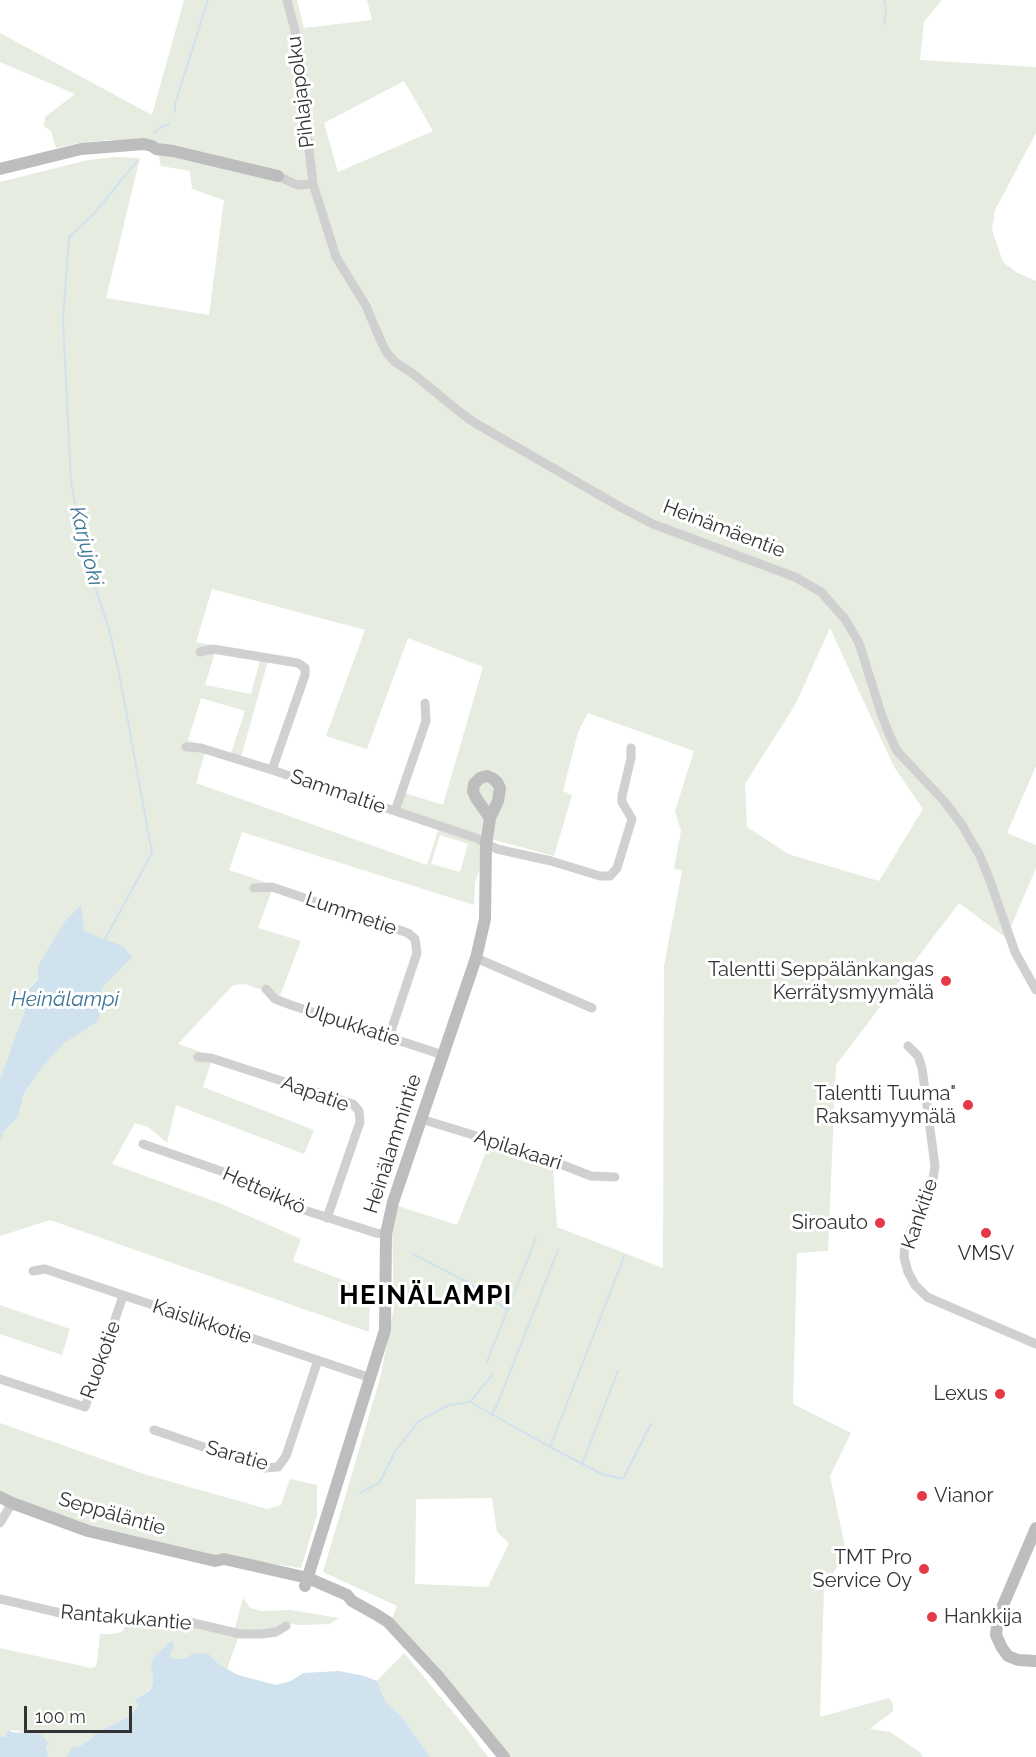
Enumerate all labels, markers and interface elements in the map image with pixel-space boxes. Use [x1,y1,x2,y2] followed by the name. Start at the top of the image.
[282,35,320,149] street label: Pihlajapolku
[660,495,788,563] street label: Heinämäentie
[64,504,108,588] water label: Karjujoki
[287,765,389,819] street label: Sammaltie
[302,887,400,941] street label: Lummetie
[708,958,934,1005] place label: Talentti Seppälänkangas Kerrätysmyymälä
[939,974,953,988] marker: Talentti Seppälänkangas Kerrätysmyymälä
[11,987,119,1013] water label: Heinälampi
[301,998,403,1052] street label: Ulpukkatie
[278,1071,352,1117] street label: Aapatie
[359,1071,427,1217] street label: Heinälammintie
[814,1082,956,1129] place label: Talentti Tuuma" Raksamyymälä
[961,1098,975,1112] marker: Talentti Tuuma" Raksamyymälä
[471,1125,565,1175] street label: Apilakaari
[219,1162,309,1220] street label: Hetteikkö
[897,1175,943,1253] street label: Kankitie
[792,1211,868,1235] place label: Siroauto
[873,1216,887,1230] marker: Siroauto
[979,1226,993,1240] marker: VMSV
[958,1242,1014,1266] place label: VMSV
[339,1280,513,1312] district label: HEINÄLAMPI
[149,1295,255,1349] street label: Kaislikkotie
[76,1318,126,1402] street label: Ruokotie
[934,1382,988,1406] place label: Lexus
[993,1387,1007,1401] marker: Lexus
[203,1436,271,1476] street label: Saratie
[934,1484,993,1508] place label: Vianor
[56,1487,168,1541] street label: Seppäläntie
[915,1489,929,1503] marker: Vianor
[813,1546,912,1593] place label: TMT Pro Service Oy
[917,1562,931,1576] marker: TMT Pro Service Oy
[60,1600,192,1636] street label: Rantakukantie
[944,1605,1022,1629] place label: Hankkija
[925,1610,939,1624] marker: Hankkija
[27,1694,135,1732] scale bar
[35,1706,86,1727] text: 100 m

